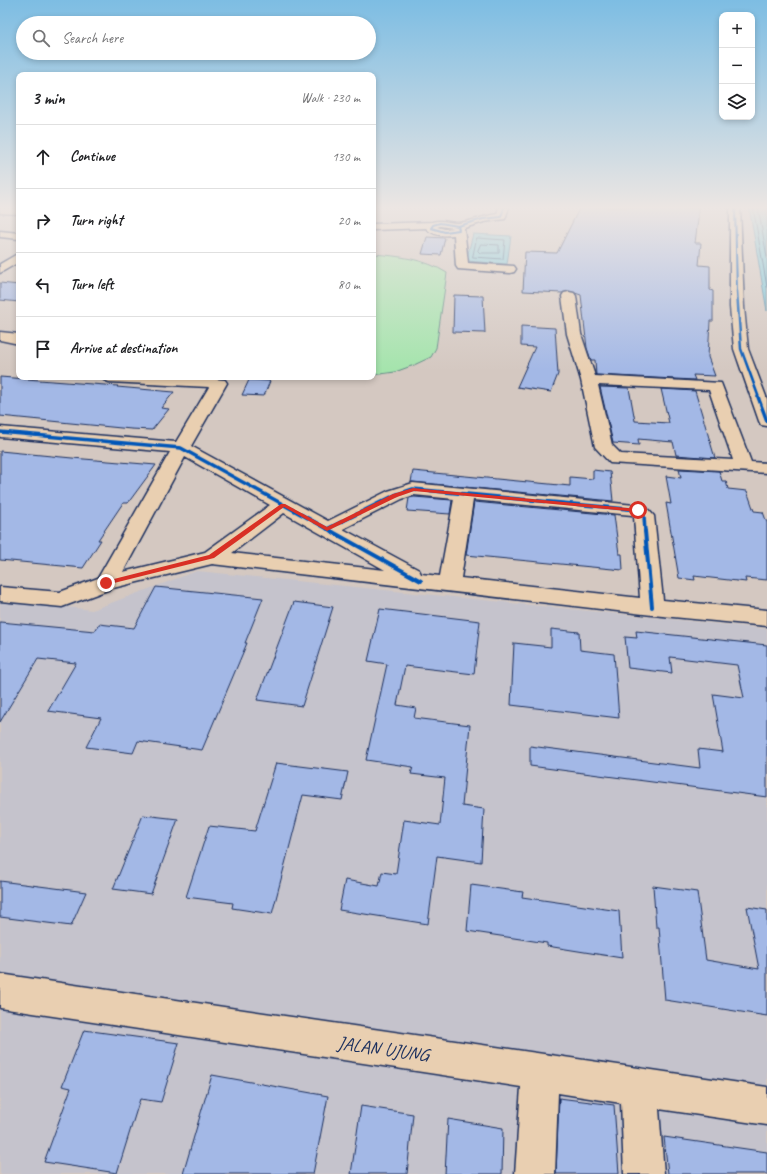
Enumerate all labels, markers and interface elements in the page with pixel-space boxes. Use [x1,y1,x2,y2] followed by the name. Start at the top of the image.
[719,12,755,120] map controls
[719,12,755,48] button: +
[16,16,376,60] search box
[30,27,52,49] icon: search
[62,29,123,48] text: Search here
[719,48,755,84] button: −
[719,84,755,120] button: layers
[32,88,65,109] text: 3 min
[301,90,360,106] text: Walk · 230 m
[32,146,54,168] icon: ahead
[70,147,115,166] text: Continue
[332,149,360,165] text: 130 m
[32,210,54,232] icon: right
[70,211,123,230] text: Turn right
[338,213,360,229] text: 20 m
[32,274,54,296] icon: left
[70,275,113,294] text: Turn left
[338,277,360,293] text: 80 m
[32,338,54,360] icon: arrive
[70,339,177,358] text: Arrive at destination
[629,501,647,519] route start
[97,574,115,592] route end
[335,1031,433,1068] street label: JALAN UJUNG

